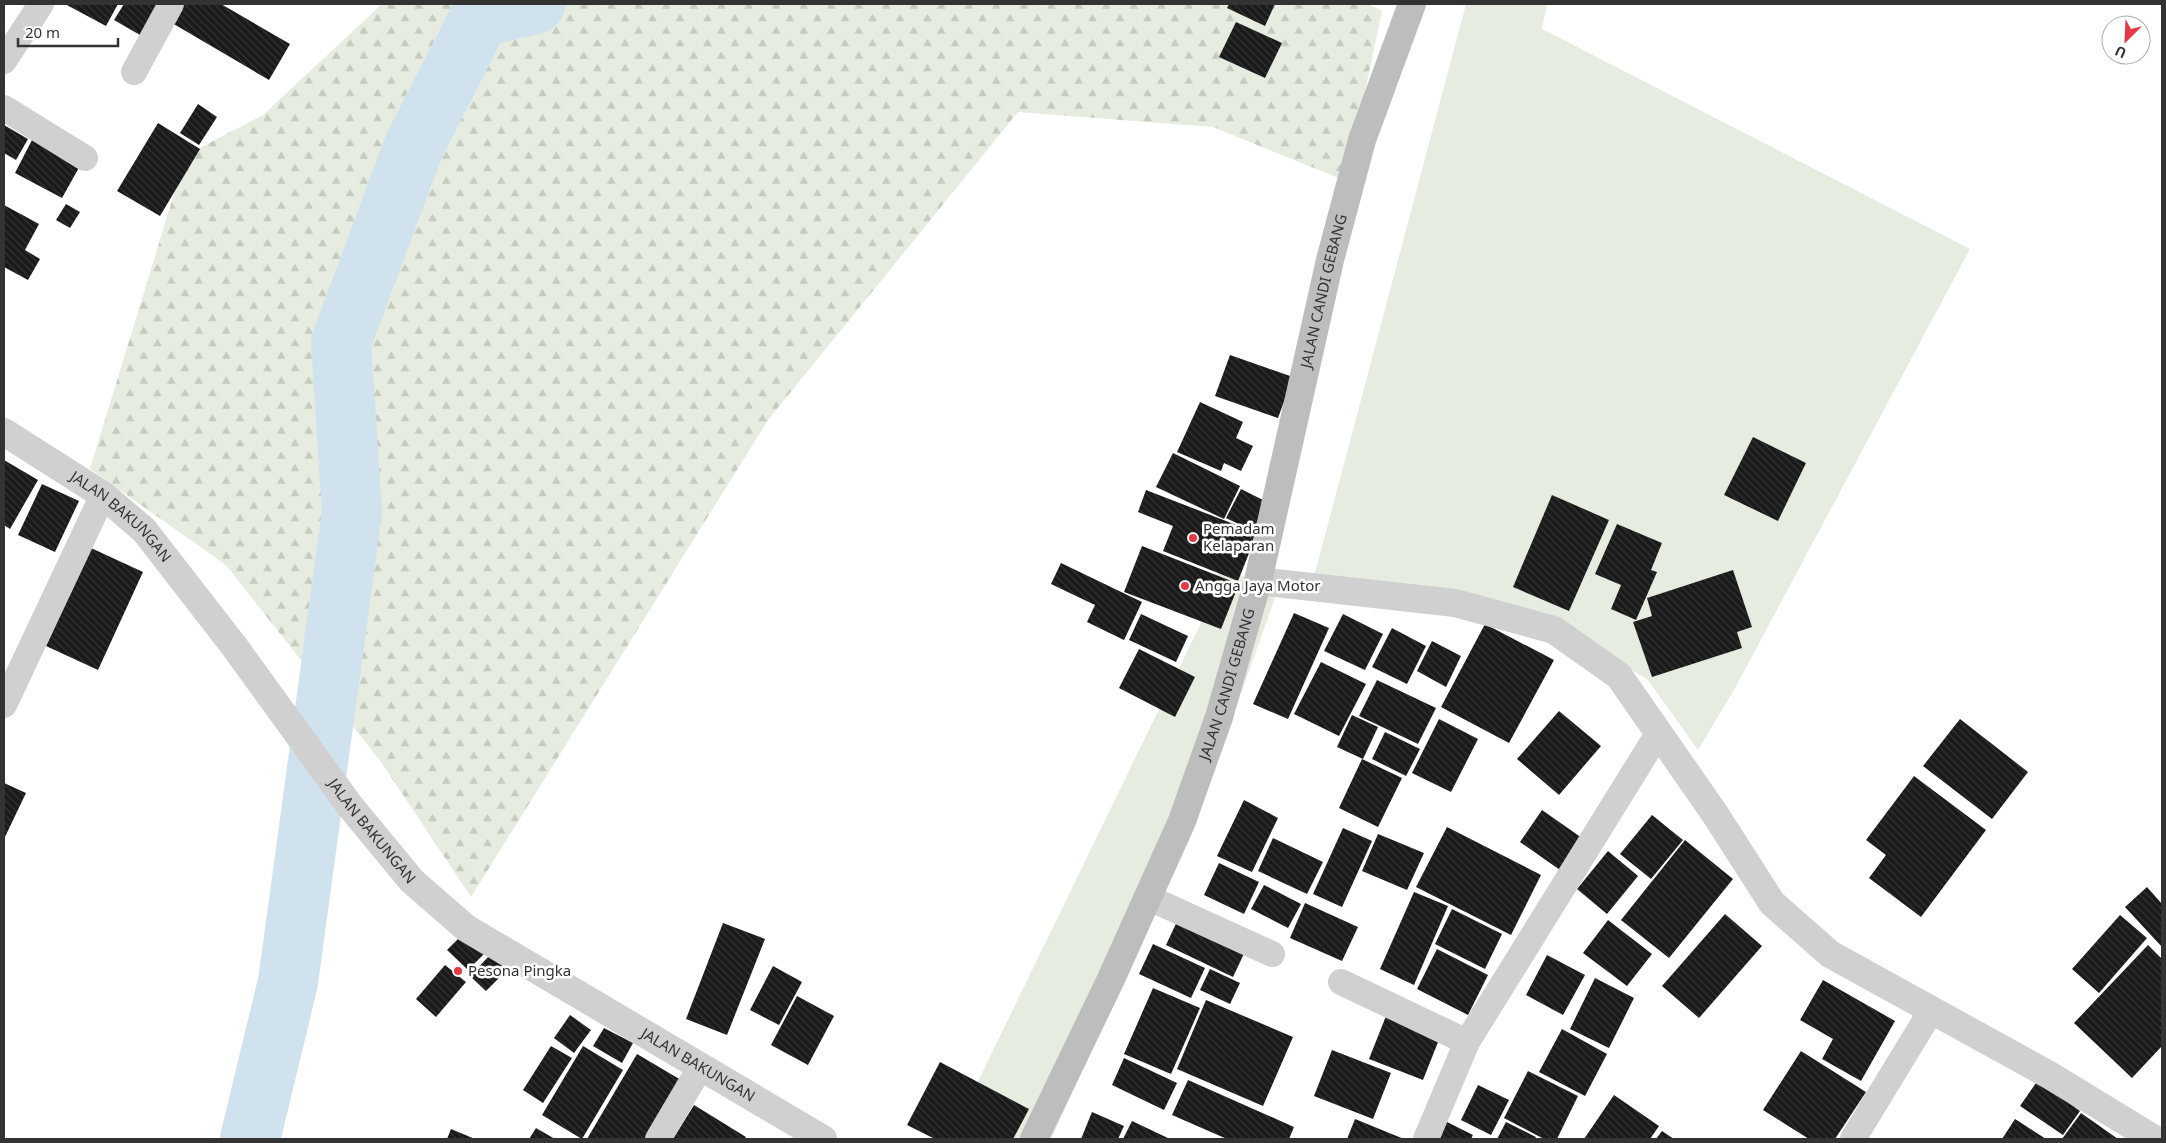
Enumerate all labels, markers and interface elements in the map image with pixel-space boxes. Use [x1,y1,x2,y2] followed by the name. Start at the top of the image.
[18,15,118,47] scale bar
[2101,15,2151,65] north arrow
[25,22,60,42] text: 20 m
[2112,41,2129,63] text: U
[1295,211,1351,372] street label: JALAN CANDI GEBANG
[65,465,176,566] street label: JALAN BAKUNGAN
[1203,518,1275,555] place label: Pemadam Kelaparan
[1187,532,1199,544] marker: Pemadam Kelaparan
[1195,575,1320,595] place label: Angga Jaya Motor
[1179,580,1191,592] marker: Angga Jaya Motor
[1193,606,1259,764] street label: JALAN CANDI GEBANG
[323,772,421,887] street label: JALAN BAKUNGAN
[468,960,571,980] place label: Pesona Pingka
[452,965,464,977] marker: Pesona Pingka
[636,1022,759,1106] street label: JALAN BAKUNGAN

